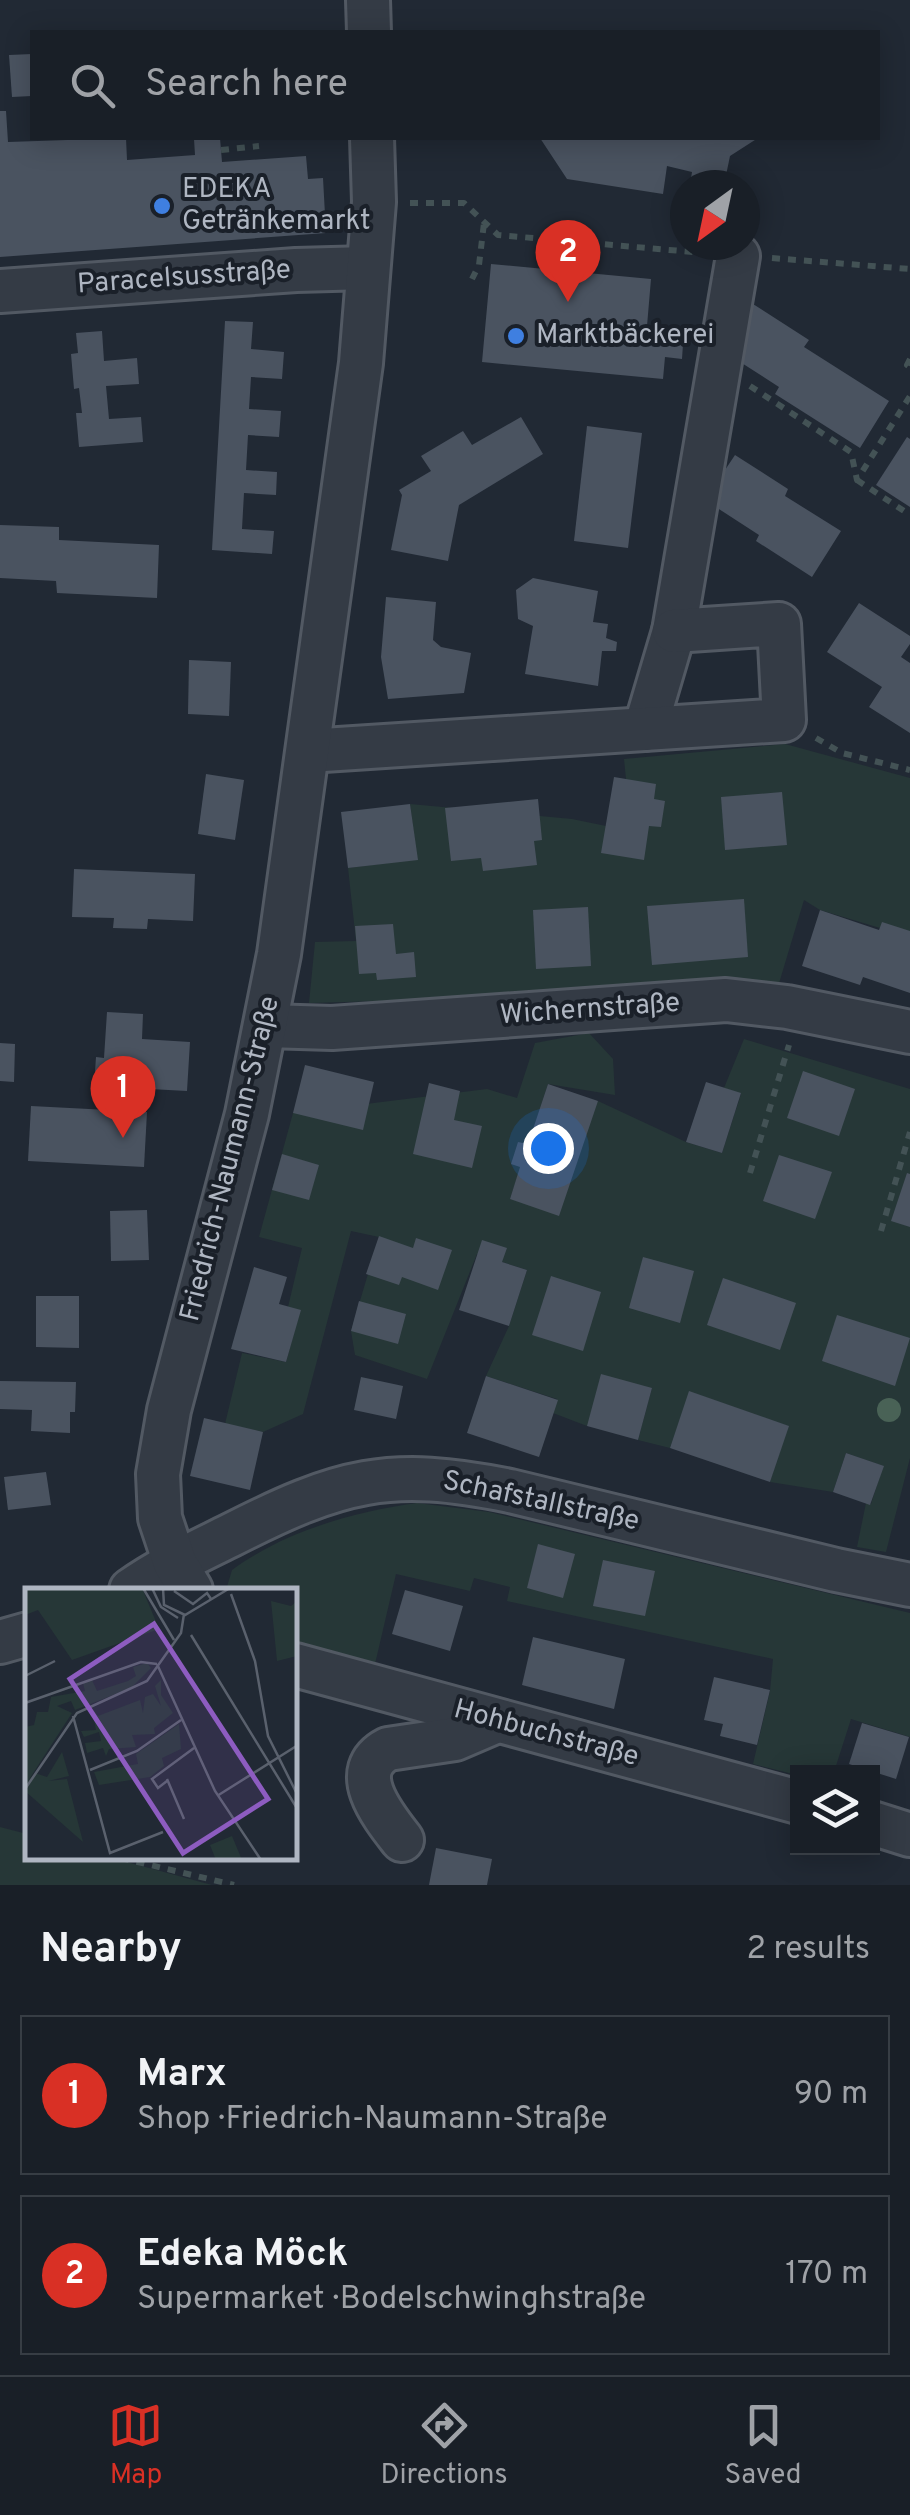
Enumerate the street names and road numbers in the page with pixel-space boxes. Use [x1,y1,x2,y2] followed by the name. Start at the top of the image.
[76,253,292,303] street label: Paracelsusstraße
[499,986,681,1034] street label: Wichernstraße
[173,993,289,1325] street label: Friedrich-Naumann-Straße
[439,1464,643,1540] street label: Schafstallstraße
[450,1692,642,1776] street label: Hohbuchstraße

